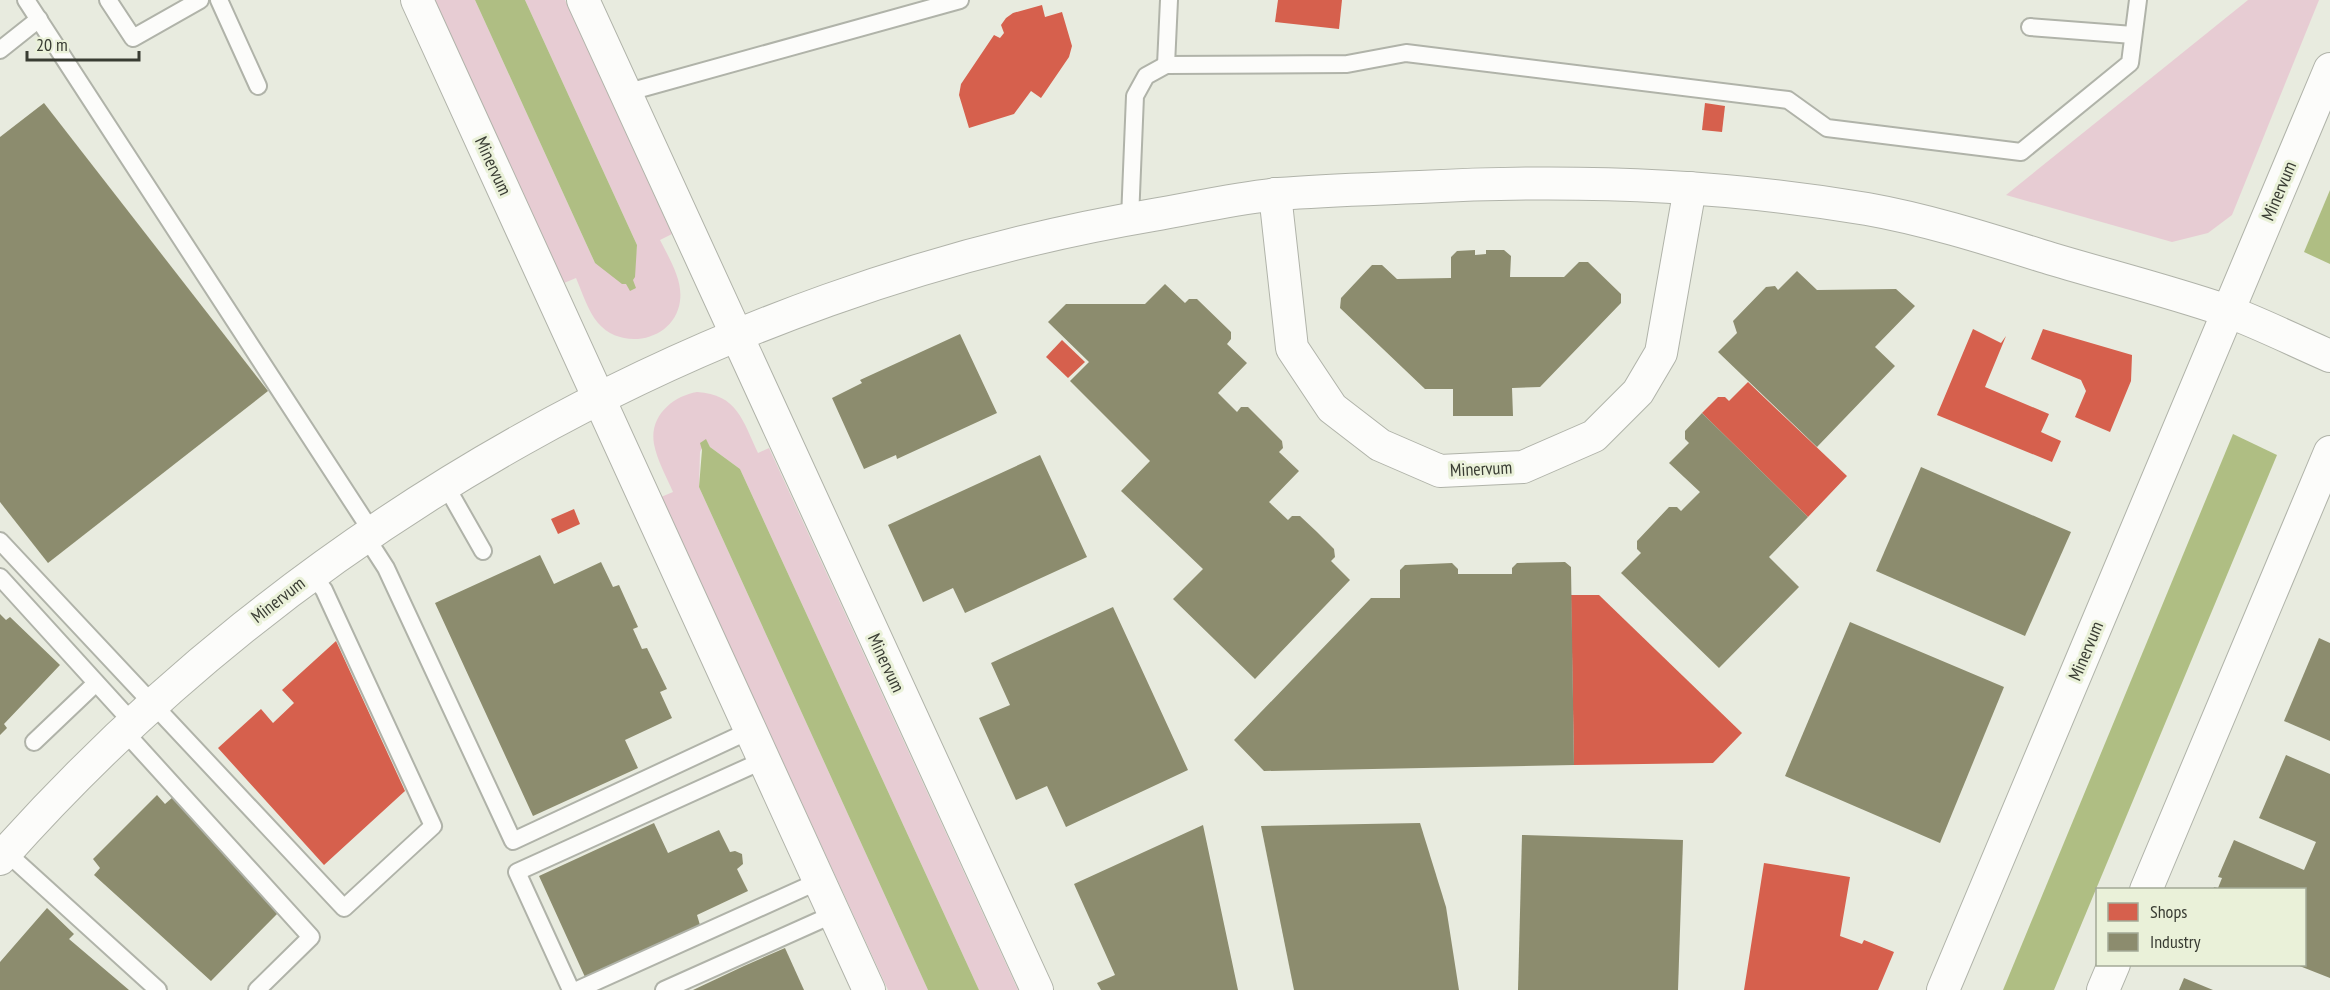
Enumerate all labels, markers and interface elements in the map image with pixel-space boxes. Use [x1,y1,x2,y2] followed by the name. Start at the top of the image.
[27,24,140,62] scale bar
[36,33,68,56] text: 20 m
[470,133,517,199] street label: Minervum
[2256,158,2301,224] street label: Minervum
[1449,455,1513,482] street label: Minervum
[246,571,309,628] street label: Minervum
[2063,618,2108,684] street label: Minervum
[863,630,910,696] street label: Minervum
[2096,888,2306,966] legend
[2150,900,2187,923] text: Shops
[2150,930,2201,953] text: Industry

